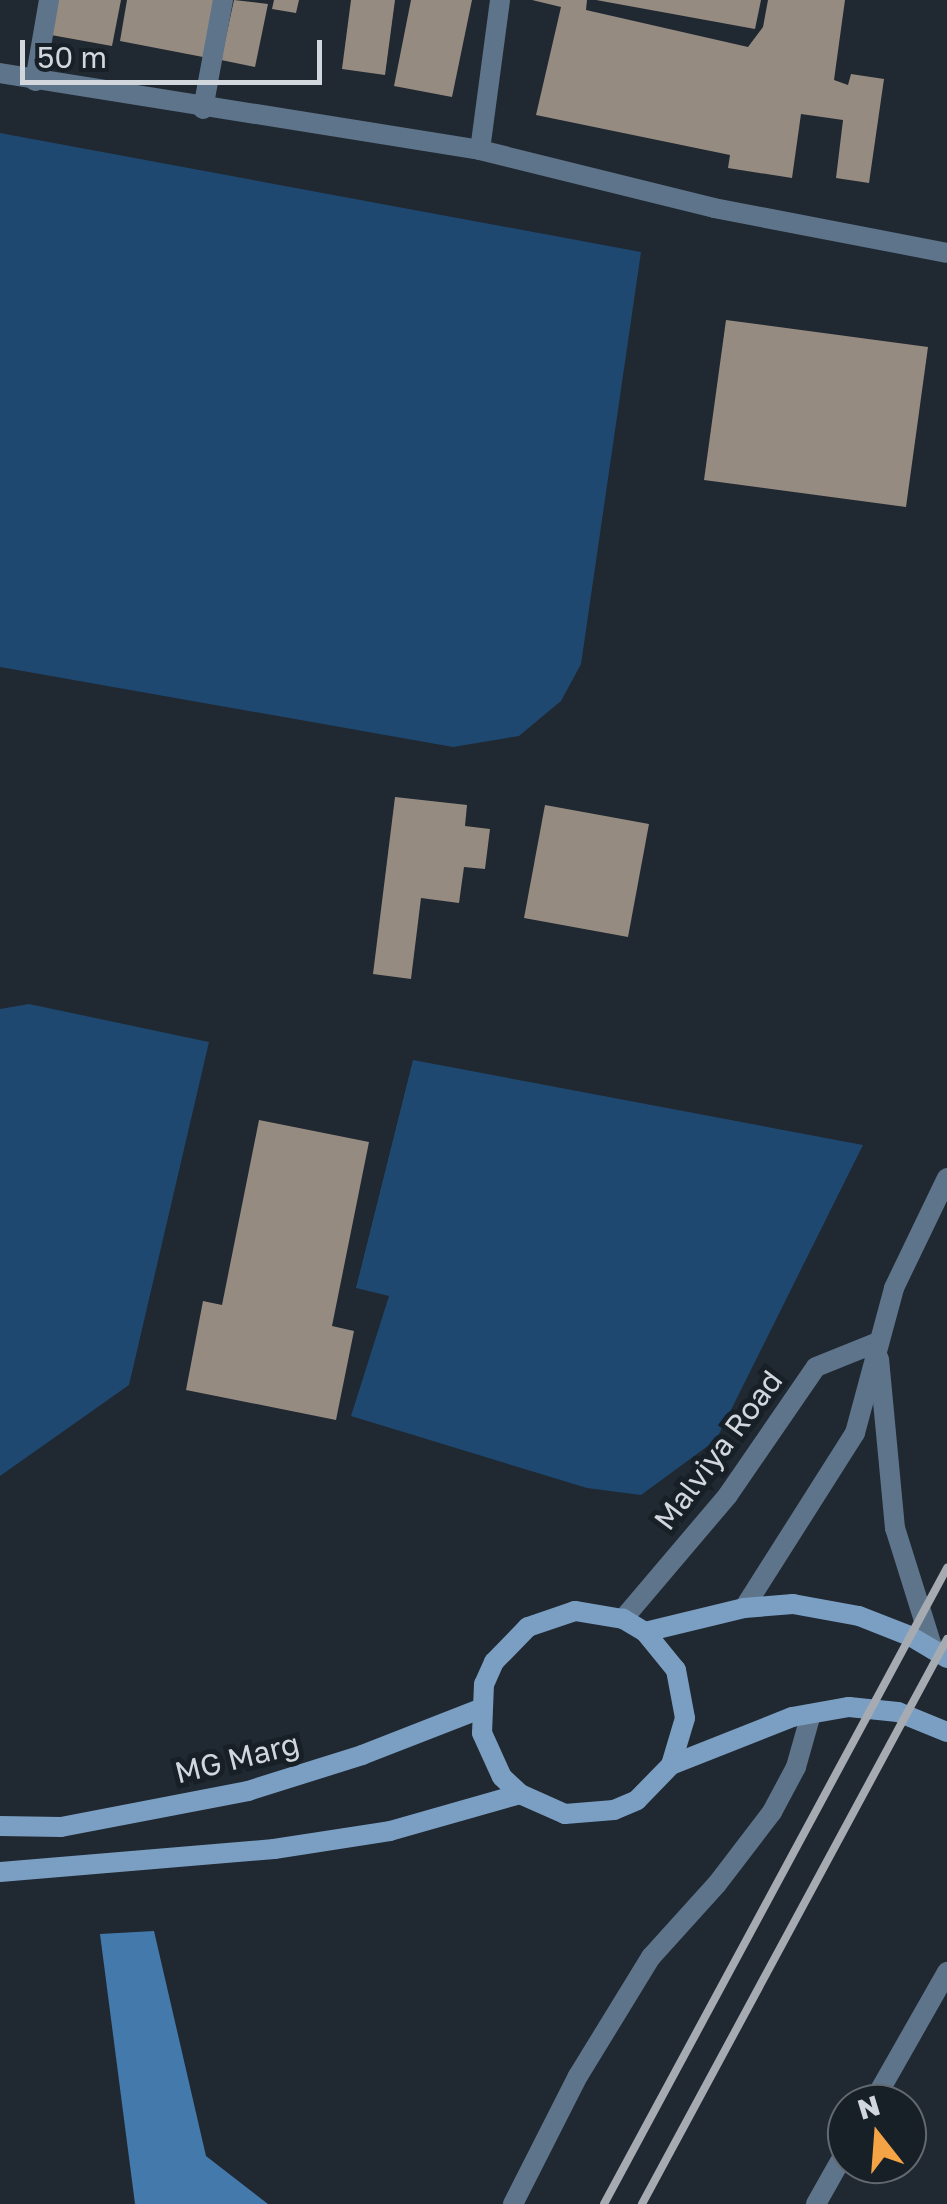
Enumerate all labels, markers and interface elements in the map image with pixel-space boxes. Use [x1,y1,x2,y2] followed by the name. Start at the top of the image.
[25,20,328,82] scale bar
[37,39,107,75] text: 50 m
[646,1363,790,1537] street label: Malviya Road
[171,1725,303,1791] street label: MG Marg
[827,2084,927,2184] north arrow
[854,2088,884,2126] text: N

